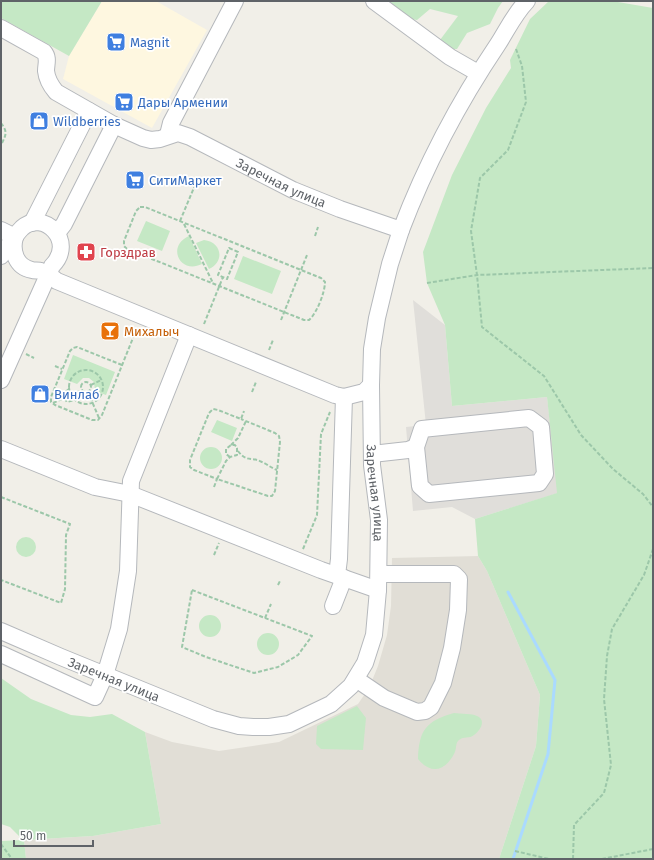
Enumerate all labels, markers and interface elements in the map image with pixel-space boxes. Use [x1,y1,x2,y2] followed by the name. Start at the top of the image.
[105,31,127,53] supermarket icon: Magnit
[130,35,170,50] place label: Magnit
[113,91,135,113] supermarket icon: Дары Армении
[137,95,228,110] place label: Дары Армении
[28,110,50,132] shop icon: Wildberries
[53,114,121,129] place label: Wildberries
[234,155,328,211] street label: Заречная улица
[124,169,146,191] supermarket icon: СитиМаркет
[149,173,222,188] place label: СитиМаркет
[75,241,97,263] pharmacy icon: Горздрав
[100,245,156,260] place label: Горздрав
[99,320,121,342] bar icon: Михалыч
[124,324,179,339] place label: Михалыч
[29,383,51,405] shop icon: Винлаб
[54,387,100,402] place label: Винлаб
[364,444,386,542] street label: Заречная улица
[66,654,162,705] street label: Заречная улица
[14,822,93,848] scale bar
[20,829,46,843] text: 50 m

